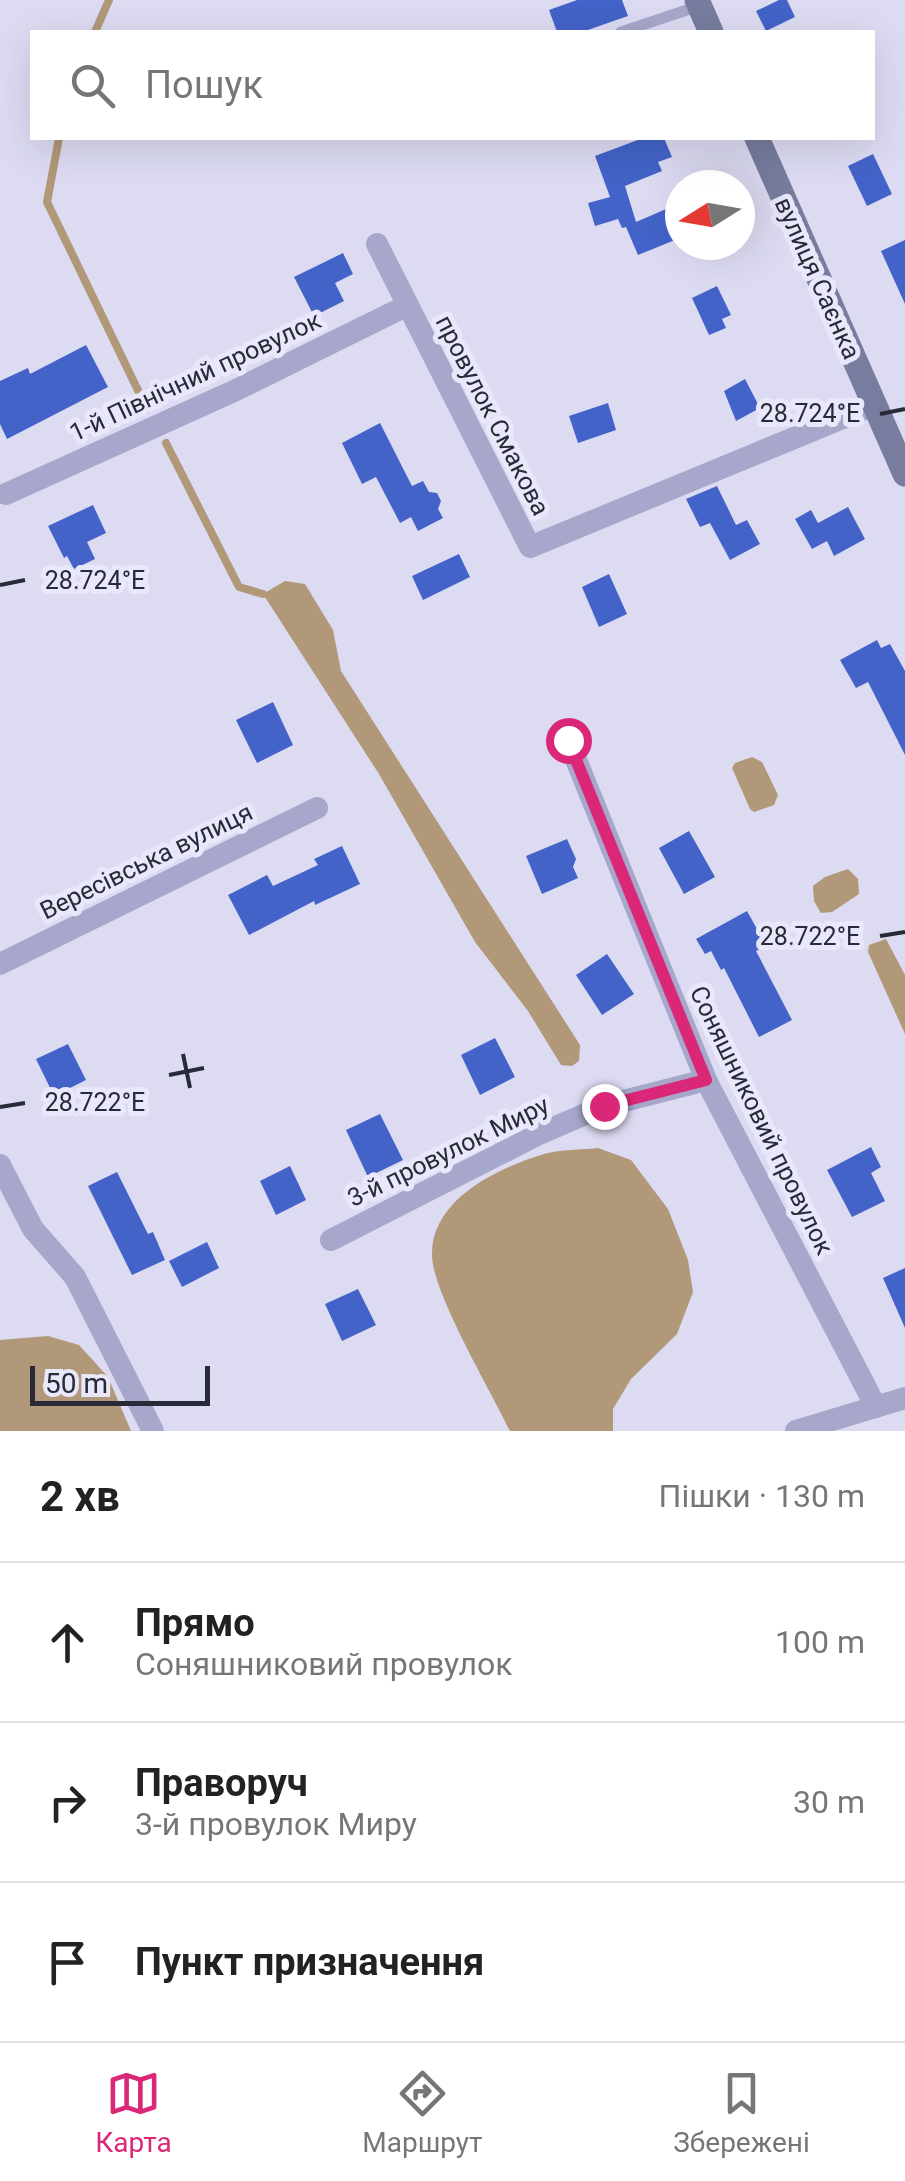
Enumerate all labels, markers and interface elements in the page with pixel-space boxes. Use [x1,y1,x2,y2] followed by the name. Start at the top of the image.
[30,30,875,140] search box
[65,58,120,113] icon: search
[145,63,263,107] text: Пошук
[665,170,755,260] north arrow
[769,193,866,364] street label: вулиця Саєнка
[65,305,326,447] street label: 1-й Північний провулок
[430,310,556,520] street label: провулок Смакова
[760,399,860,428] text: 28.724°E
[45,566,145,595] text: 28.724°E
[546,718,592,764] route start
[35,797,257,925] street label: Вересівська вулиця
[760,922,860,951] text: 28.722°E
[684,981,839,1260] street label: Соняшниковий провулок
[582,1084,628,1130] route end
[45,1088,145,1117] text: 28.722°E
[343,1090,554,1213] street label: 3-й провулок Миру
[30,1361,210,1406] scale bar
[45,1367,108,1400] text: 50 m
[40,1472,120,1521] text: 2 хв
[659,1477,865,1515] text: Пішки · 130 m
[135,1601,255,1645] text: Прямо
[40,1615,95,1670] icon: ahead
[775,1623,865,1661] text: 100 m
[135,1645,513,1683] text: Соняшниковий провулок
[135,1761,308,1805] text: Праворуч
[40,1775,95,1830] icon: right
[793,1783,865,1821] text: 30 m
[135,1805,417,1843] text: 3-й провулок Миру
[40,1935,95,1990] icon: arrive
[135,1940,484,1984] text: Пункт призначення
[95,2066,172,2159] tab: Карта
[362,2066,483,2159] tab: Маршрут
[673,2066,810,2159] tab: Збережені

